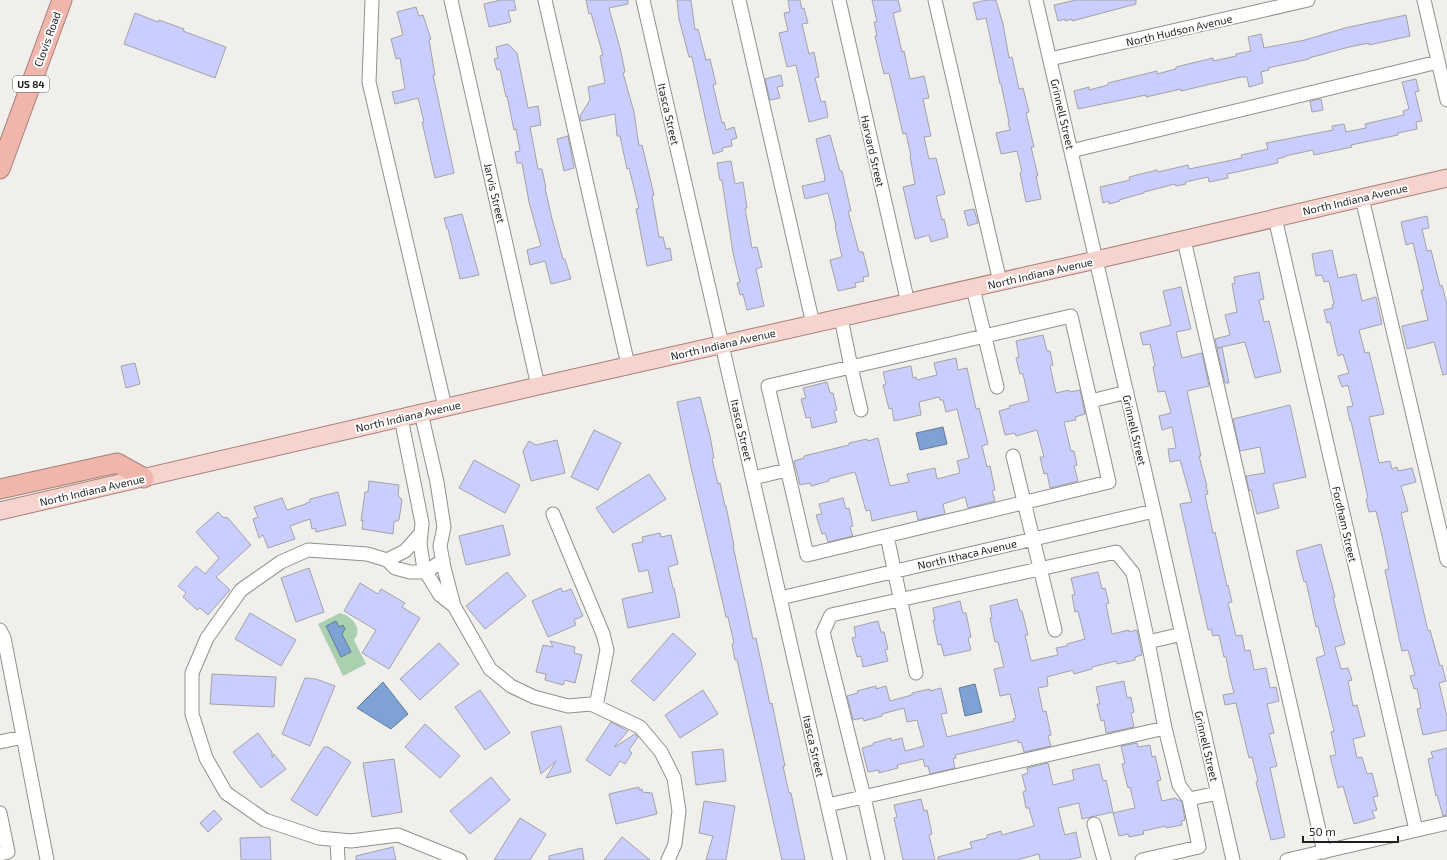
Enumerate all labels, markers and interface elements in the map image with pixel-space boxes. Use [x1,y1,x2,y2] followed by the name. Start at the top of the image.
[31,10,63,68] street label: Clovis Road
[1125,11,1233,49] street label: North Hudson Avenue
[13,76,49,92] road number: US 84
[1049,77,1077,151] street label: Grinnell Street
[656,82,682,146] street label: Itasca Street
[858,114,888,188] street label: Harvard Street
[482,162,508,224] street label: Jarvis Street
[1301,181,1409,217] street label: North Indiana Avenue
[986,255,1094,291] street label: North Indiana Avenue
[669,326,777,362] street label: North Indiana Avenue
[1121,393,1149,467] street label: Grinnell Street
[354,398,462,434] street label: North Indiana Avenue
[729,398,755,462] street label: Itasca Street
[38,472,146,508] street label: North Indiana Avenue
[1330,485,1360,563] street label: Fordham Street
[916,536,1018,572] street label: North Ithaca Avenue
[1193,709,1221,783] street label: Grinnell Street
[801,714,827,778] street label: Itasca Street
[1303,818,1398,844] scale bar
[1309,824,1336,838] text: 50 m

